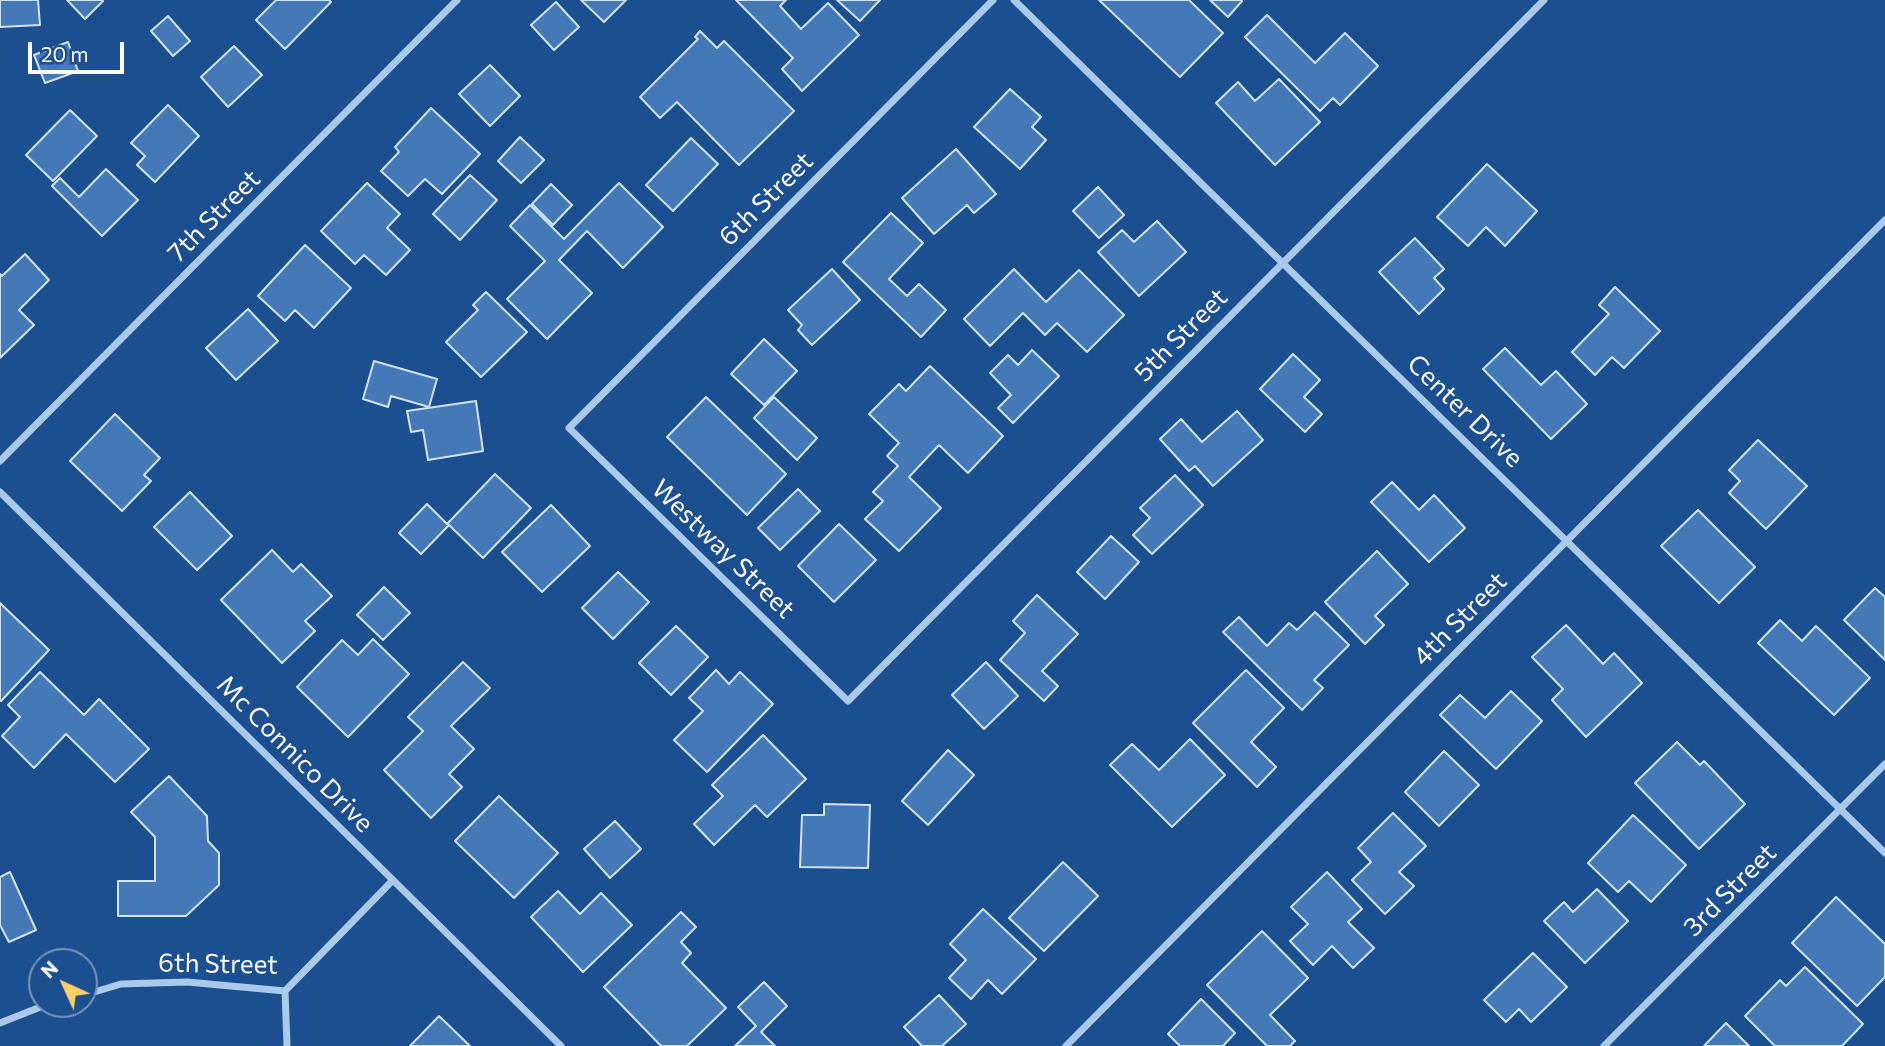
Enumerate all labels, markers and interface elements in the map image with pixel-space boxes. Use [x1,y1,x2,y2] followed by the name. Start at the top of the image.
[32,28,128,72] scale bar
[41,41,89,66] text: 20 m
[713,146,819,252] street label: 6th Street
[161,163,267,269] street label: 7th Street
[1128,282,1234,388] street label: 5th Street
[1401,348,1529,474] street label: Center Drive
[645,473,801,625] street label: Westway Street
[1407,566,1513,672] street label: 4th Street
[210,669,380,839] street label: Mc Connico Drive
[1677,837,1783,943] street label: 3rd Street
[158,947,278,981] street label: 6th Street
[28,948,98,1018] north arrow
[36,956,62,982] text: N

